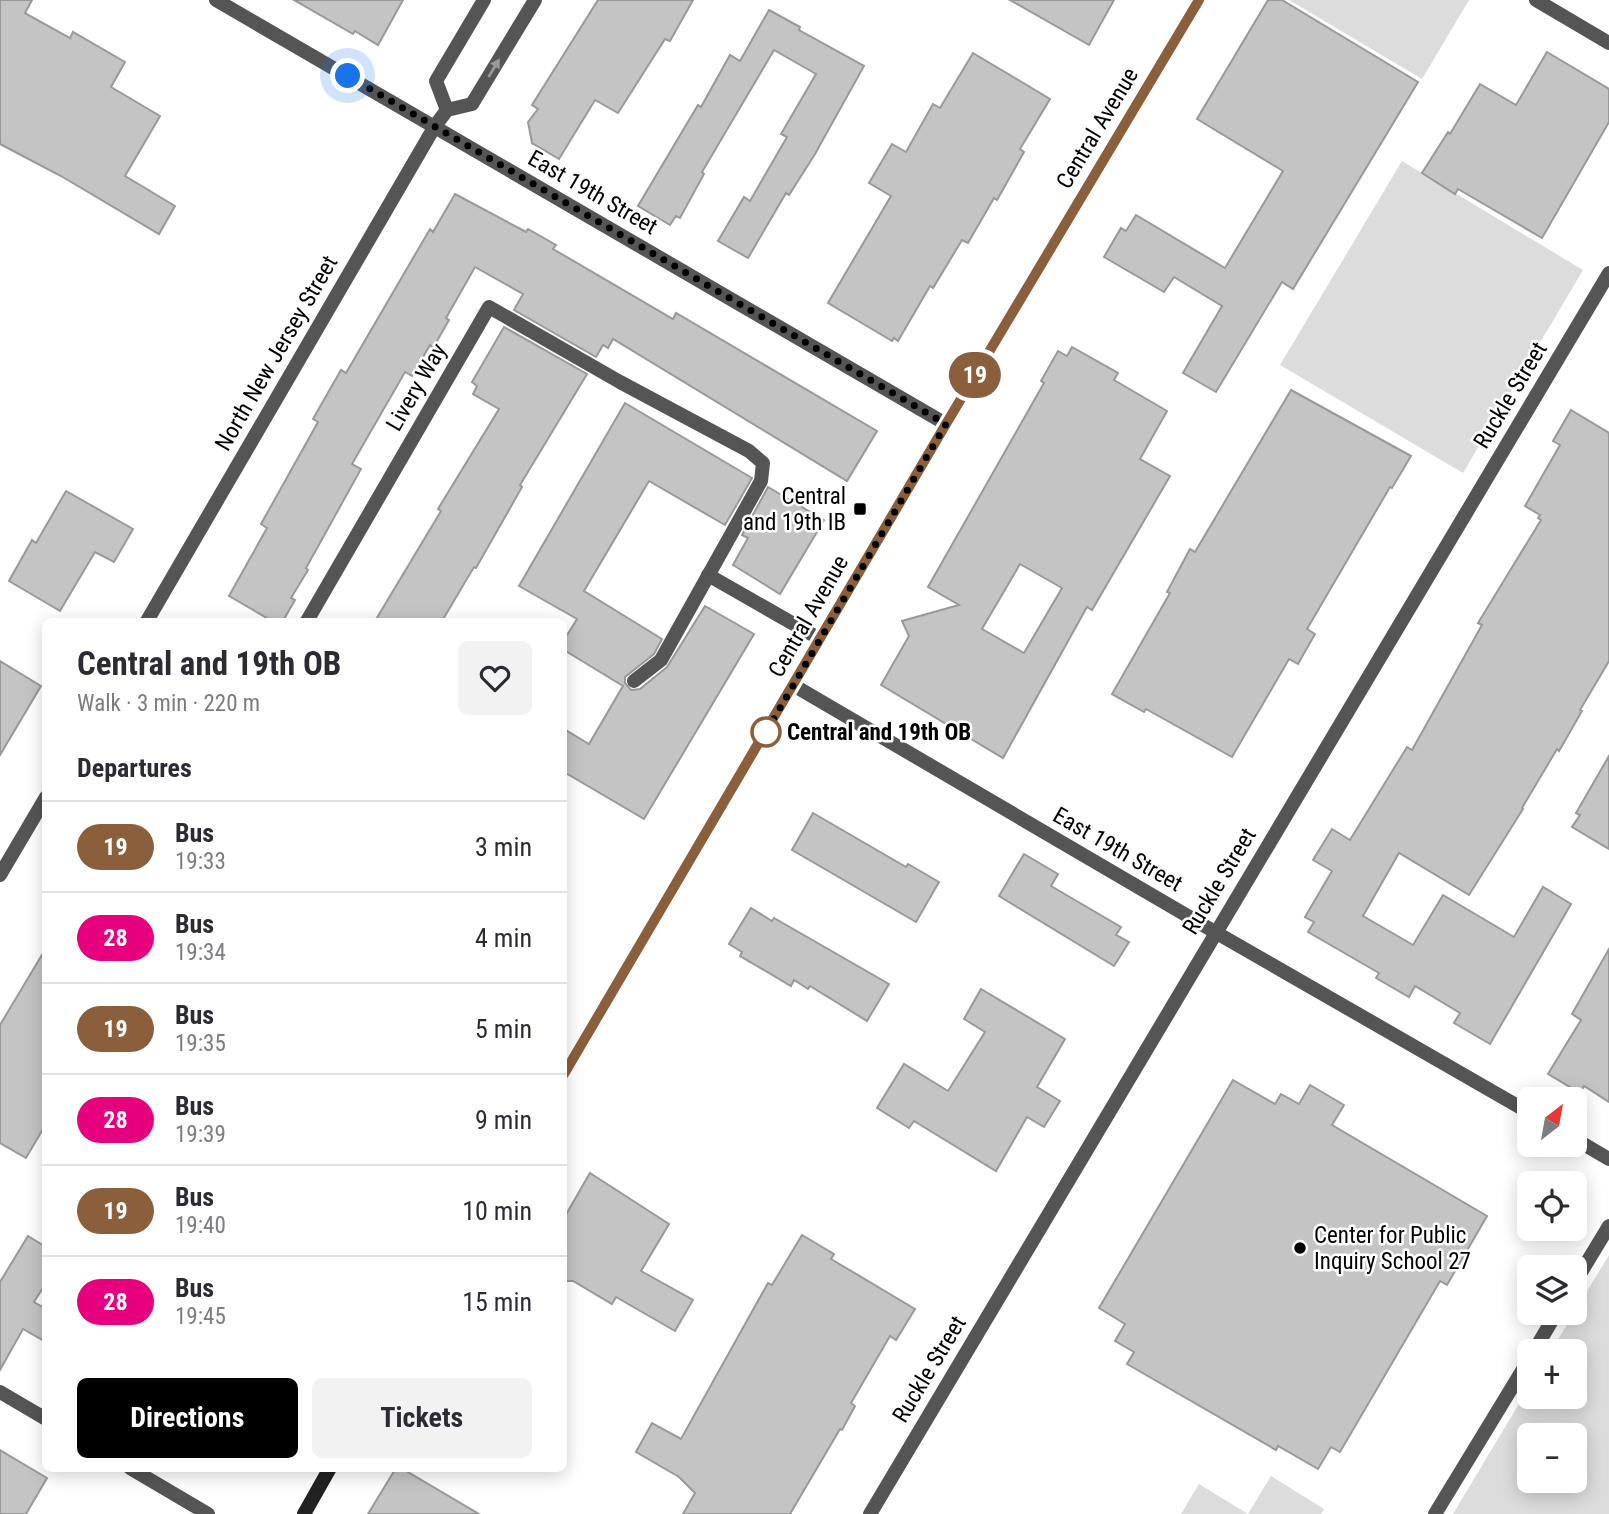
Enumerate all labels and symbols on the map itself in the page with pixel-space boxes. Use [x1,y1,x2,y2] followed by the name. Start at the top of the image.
[330,58,365,93] your location
[487,58,500,77] one-way arrow
[1051,63,1144,194] street label: Central Avenue
[523,145,662,240] street label: East 19th Street
[210,251,343,456] street label: North New Jersey Street
[1468,337,1553,453] street label: Ruckle Street
[381,338,452,436] street label: Livery Way
[944,352,1006,398] line badge: 19
[743,483,846,536] place label: Central and 19th IB
[852,501,868,517] marker: Central and 19th IB
[763,551,854,682] street label: Central Avenue
[751,717,781,747] marker: Central and 19th OB
[787,719,971,746] place label: Central and 19th OB
[1048,802,1187,897] street label: East 19th Street
[1177,823,1262,939] street label: Ruckle Street
[1517,1087,1587,1157] north arrow
[1314,1222,1471,1275] place label: Center for Public Inquiry School 27
[1292,1240,1308,1256] marker: Center for Public Inquiry School 27
[887,1311,972,1427] street label: Ruckle Street

